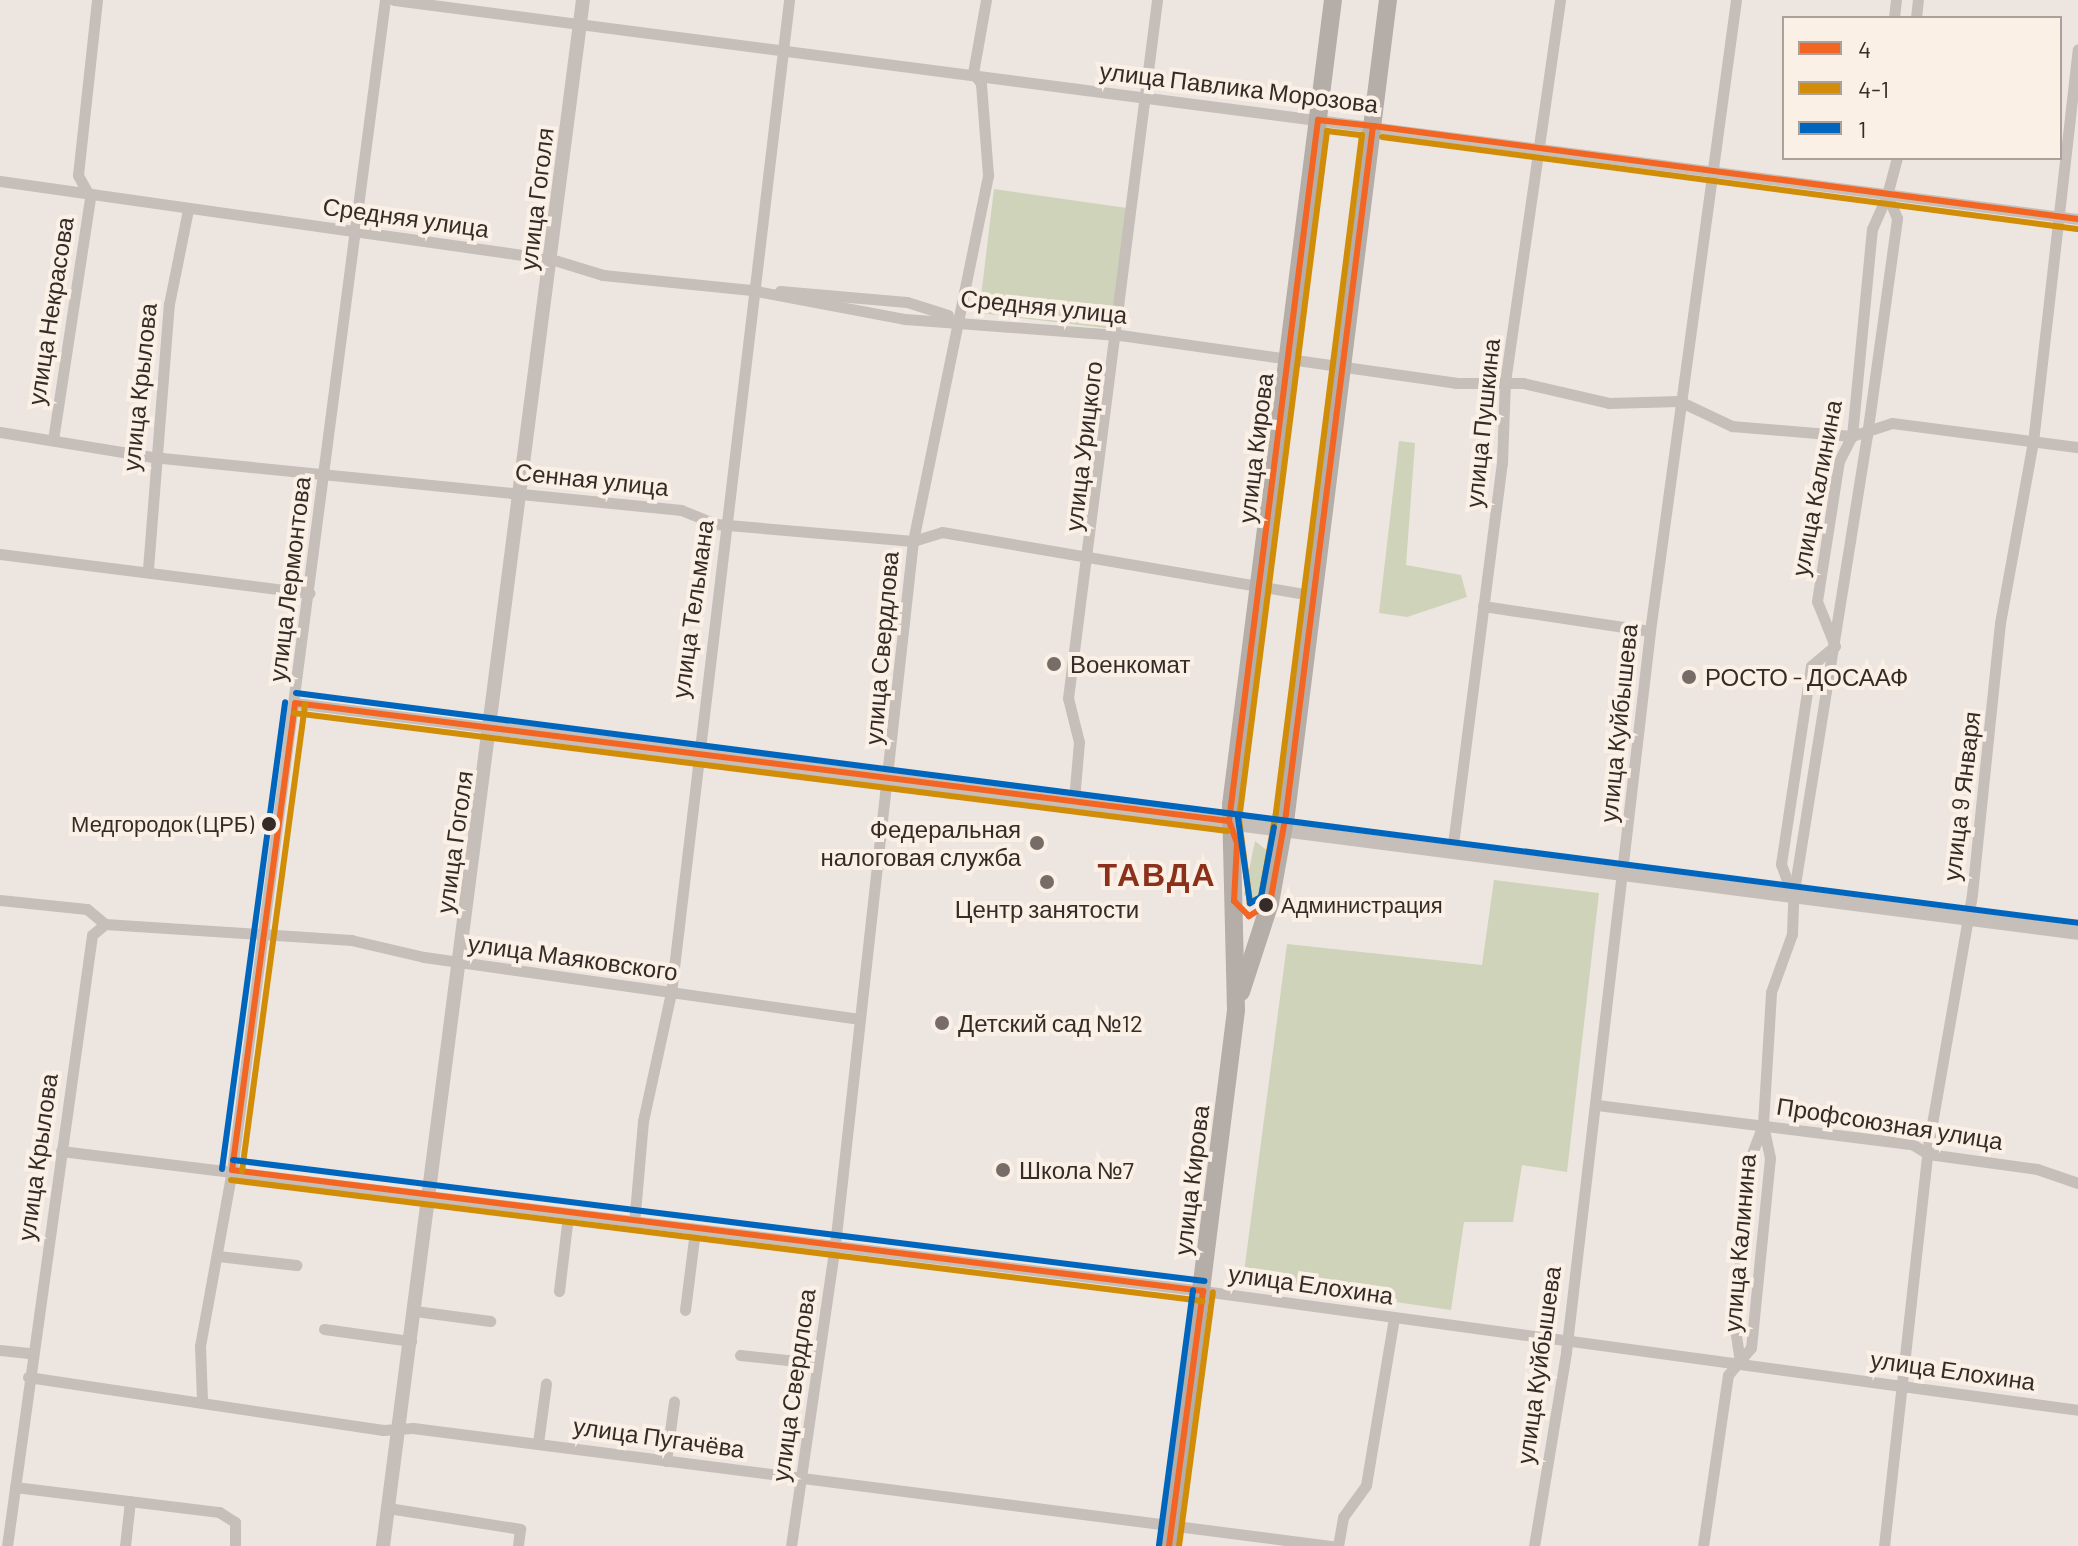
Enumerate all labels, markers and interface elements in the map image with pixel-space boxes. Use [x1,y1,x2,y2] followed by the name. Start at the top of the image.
[1782,16,2062,160] legend
[1858,34,1871,63] text: 4
[1098,56,1380,118] street label: улица Павлика Морозова
[1858,74,1889,103] text: 4-1
[1858,114,1866,143] text: 1
[513,126,559,272] street label: улица Гоголя
[321,191,491,243] street label: Средняя улица
[21,215,79,407] street label: улица Некрасова
[959,283,1129,329] street label: Средняя улица
[116,302,162,472] street label: улица Крылова
[1459,337,1505,509] street label: улица Пушкина
[1058,359,1108,533] street label: улица Урицкого
[1232,371,1278,525] street label: улица Кирова
[1785,398,1847,578] street label: улица Калинина
[514,457,670,501] street label: Сенная улица
[262,475,316,683] street label: улица Лермонтова
[665,518,719,700] street label: улица Тельмана
[858,550,904,746] street label: улица Свердлова
[1593,622,1643,824] street label: улица Куйбышева
[1070,650,1190,678] place label: Военкомат
[1045,655,1063,673] marker: Военкомат
[1705,663,1908,691] place label: РОСТО - ДОСААФ
[1680,668,1698,686] marker: РОСТО - ДОСААФ
[1936,710,1986,882] street label: улица 9 Января
[430,769,478,915] street label: улица Гоголя
[71,811,254,837] place label: Медгородок (ЦРБ)
[820,815,1021,871] place label: Федеральная налоговая служба
[261,816,277,832] marker: Медгородок (ЦРБ)
[1028,834,1046,852] marker: Федеральная налоговая служба
[1097,854,1217,892] district label: ТАВДА
[1038,873,1056,891] marker: Центр занятости
[1281,892,1443,918] place label: Администрация
[955,895,1139,923] place label: Центр занятости
[1258,897,1274,913] marker: Администрация
[466,928,680,986] street label: улица Маяковского
[958,1009,1143,1037] place label: Детский сад №12
[933,1014,951,1032] marker: Детский сад №12
[11,1071,63,1243] street label: улица Крылова
[1775,1091,2005,1155] street label: Профсоюзная улица
[1168,1103,1214,1257] street label: улица Кирова
[1717,1153,1761,1333] street label: улица Калинина
[1019,1156,1134,1184] place label: Школа №7
[994,1161,1012,1179] marker: Школа №7
[1227,1258,1395,1310] street label: улица Елохина
[1510,1264,1566,1466] street label: улица Куйбышева
[765,1287,821,1483] street label: улица Свердлова
[1869,1344,2037,1396] street label: улица Елохина
[571,1411,747,1463] street label: улица Пугачёва

